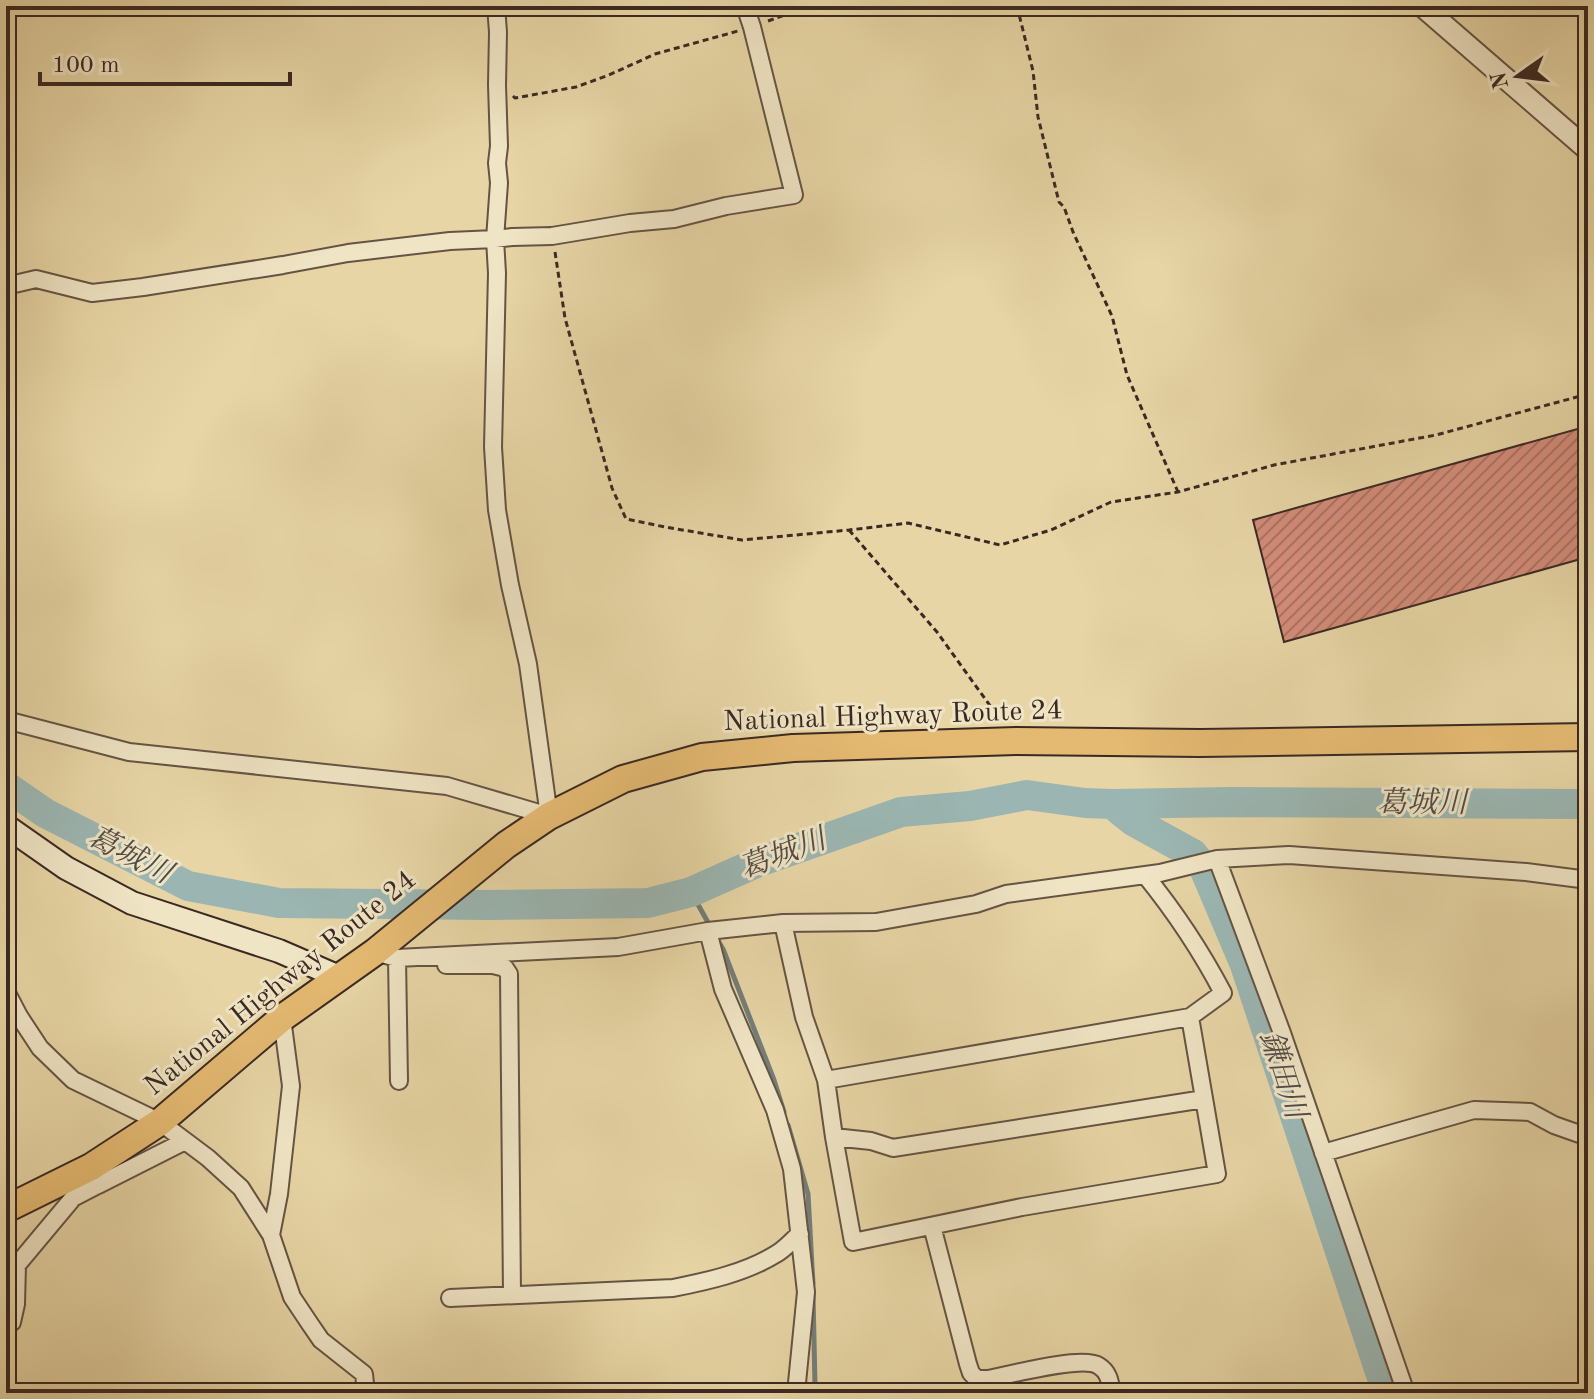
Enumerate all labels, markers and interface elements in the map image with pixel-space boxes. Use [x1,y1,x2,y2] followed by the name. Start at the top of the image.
[40,36,290,86] scale bar
[1478,36,1558,116] north arrow
[52,54,120,78] text: 100 m
[1488,69,1513,91] text: N
[723,697,1063,737] street label: National Highway Route 24
[1377,786,1470,819] water label: 葛城川
[82,820,180,891] water label: 葛城川
[735,821,833,885] water label: 葛城川
[140,866,422,1102] street label: National Highway Route 24
[1254,1027,1314,1125] water label: 鎌田川

